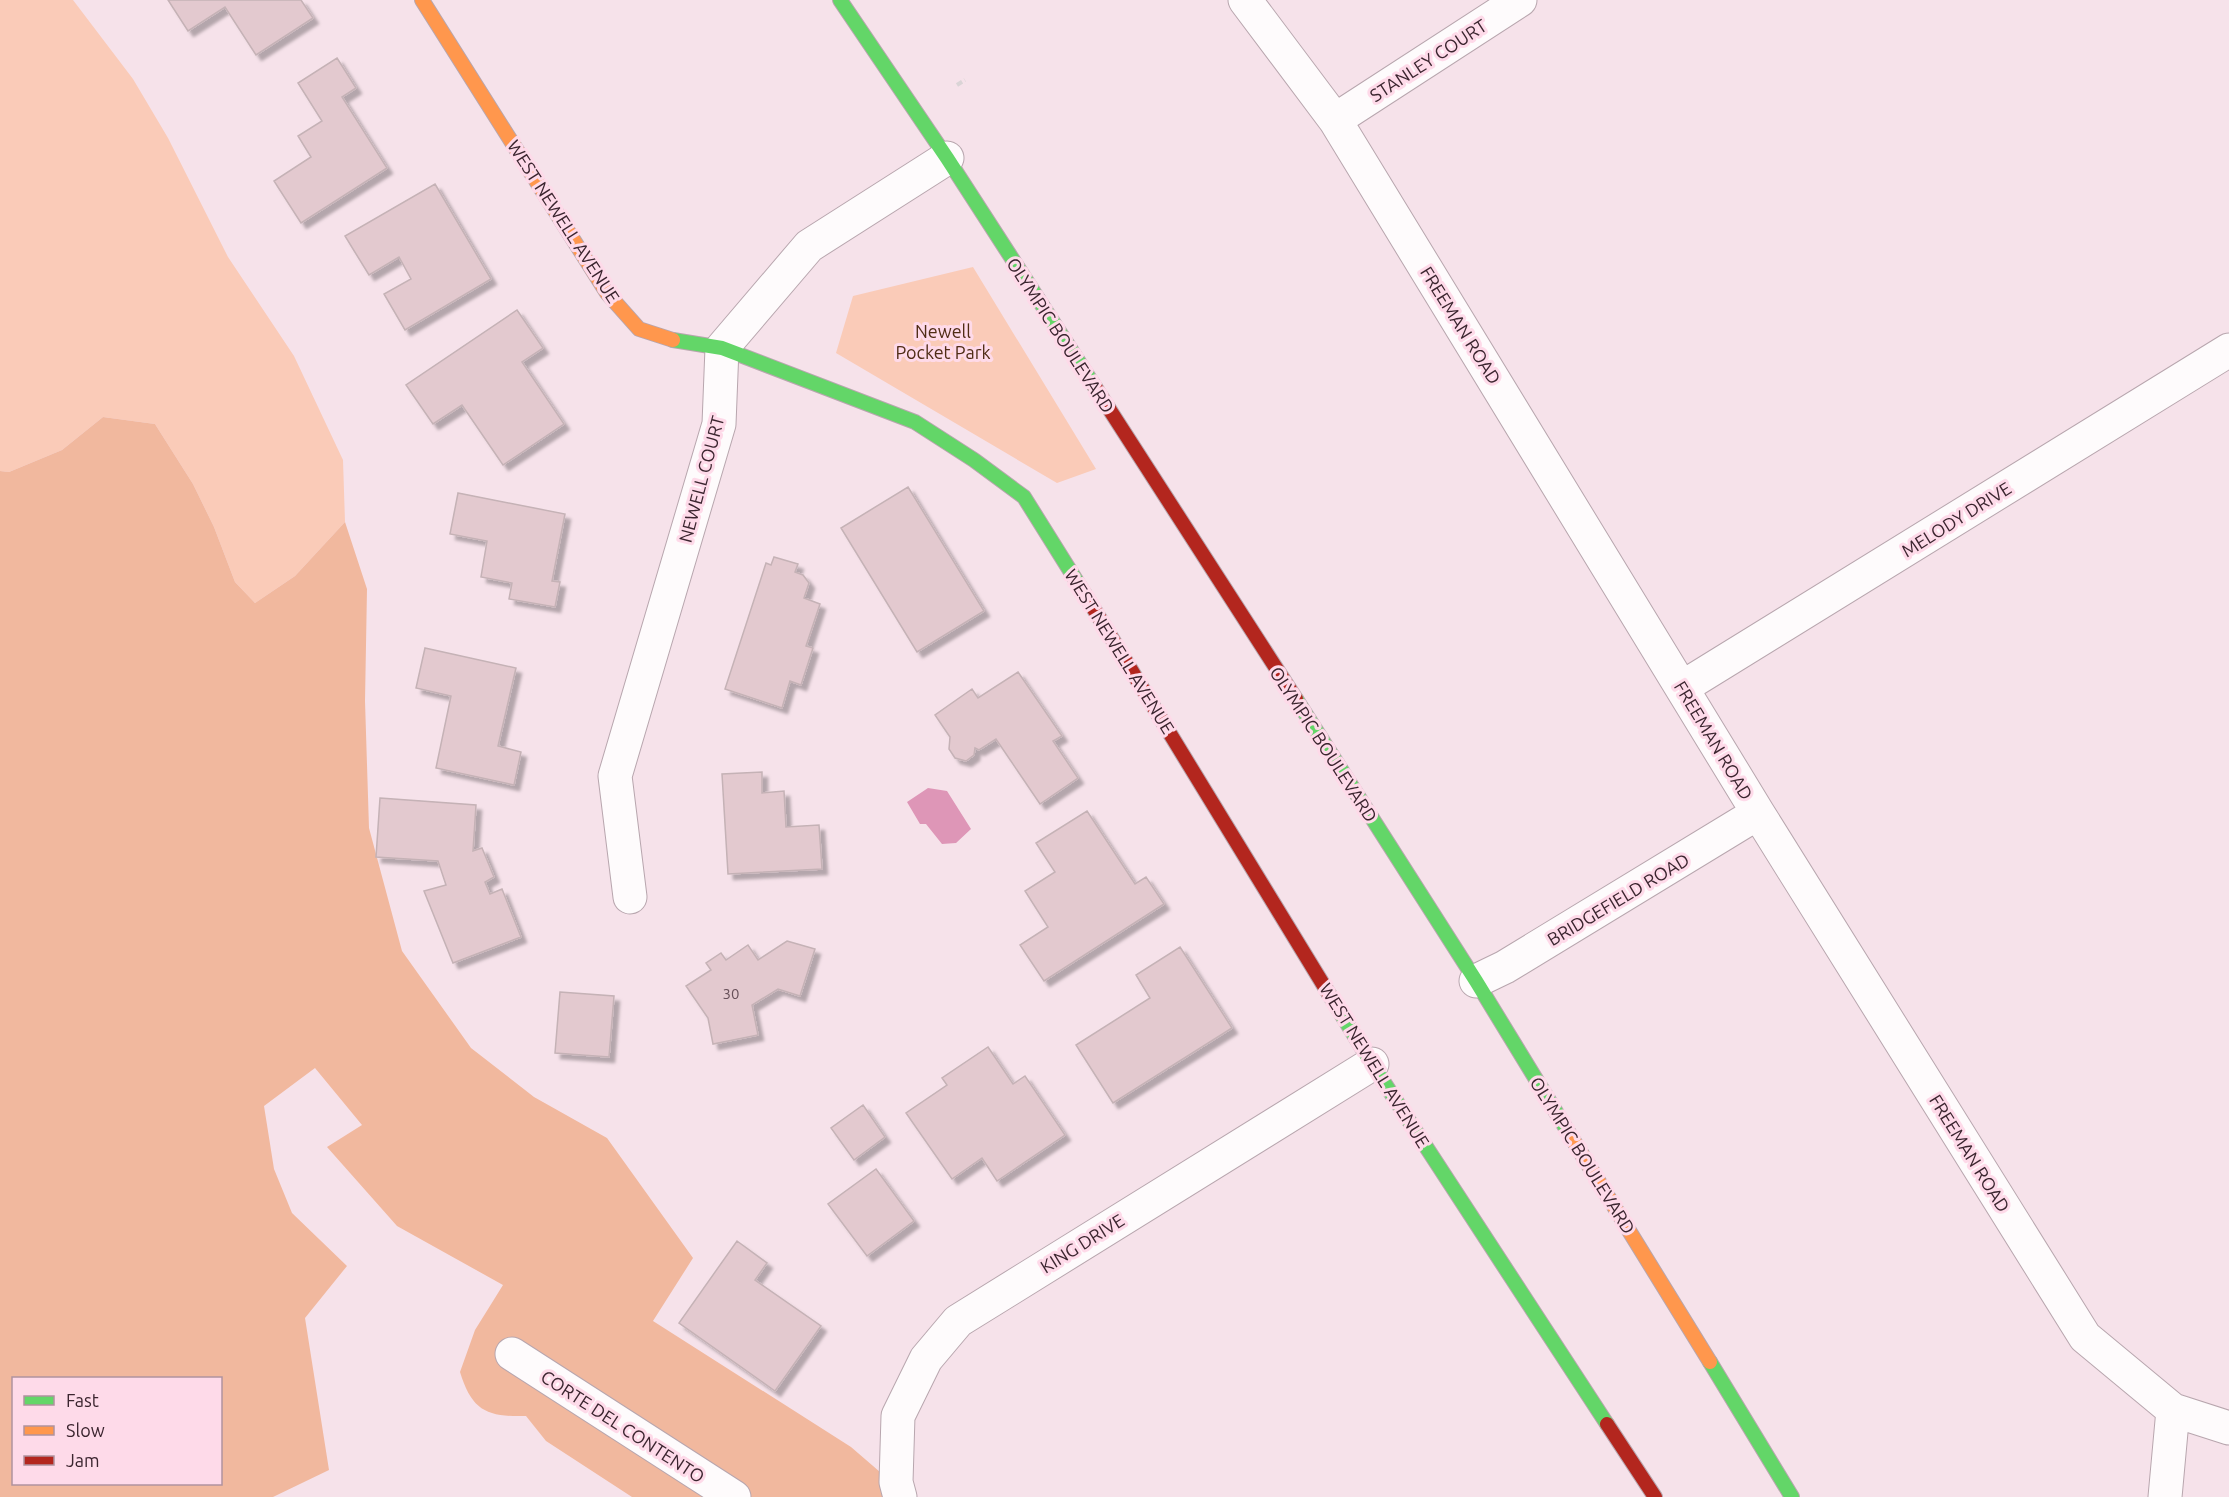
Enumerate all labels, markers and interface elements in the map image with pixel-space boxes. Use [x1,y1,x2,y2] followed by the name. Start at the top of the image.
[1366,15,1490,105] street label: STANLEY COURT
[504,136,624,306] street label: WEST NEWELL AVENUE
[1003,254,1119,416] street label: OLYMPIC BOULEVARD
[1417,263,1505,387] street label: FREEMAN ROAD
[895,321,991,362] park label: Newell Pocket Park
[674,413,728,545] street label: NEWELL COURT
[1898,477,2014,561] street label: MELODY DRIVE
[1061,565,1179,737] street label: WEST NEWELL AVENUE
[1266,663,1382,825] street label: OLYMPIC BOULEVARD
[1671,677,1757,803] street label: FREEMAN ROAD
[1544,849,1692,949] street label: BRIDGEFIELD ROAD
[1316,979,1434,1151] street label: WEST NEWELL AVENUE
[723,985,739,1002] house number: 30
[1527,1073,1639,1237] street label: OLYMPIC BOULEVARD
[1926,1091,2014,1215] street label: FREEMAN ROAD
[1037,1209,1127,1277] street label: KING DRIVE
[538,1366,708,1486] street label: CORTE DEL CONTENTO
[12,1377,222,1485] legend
[66,1390,99,1410] text: Fast
[66,1420,105,1440] text: Slow
[66,1450,100,1470] text: Jam

